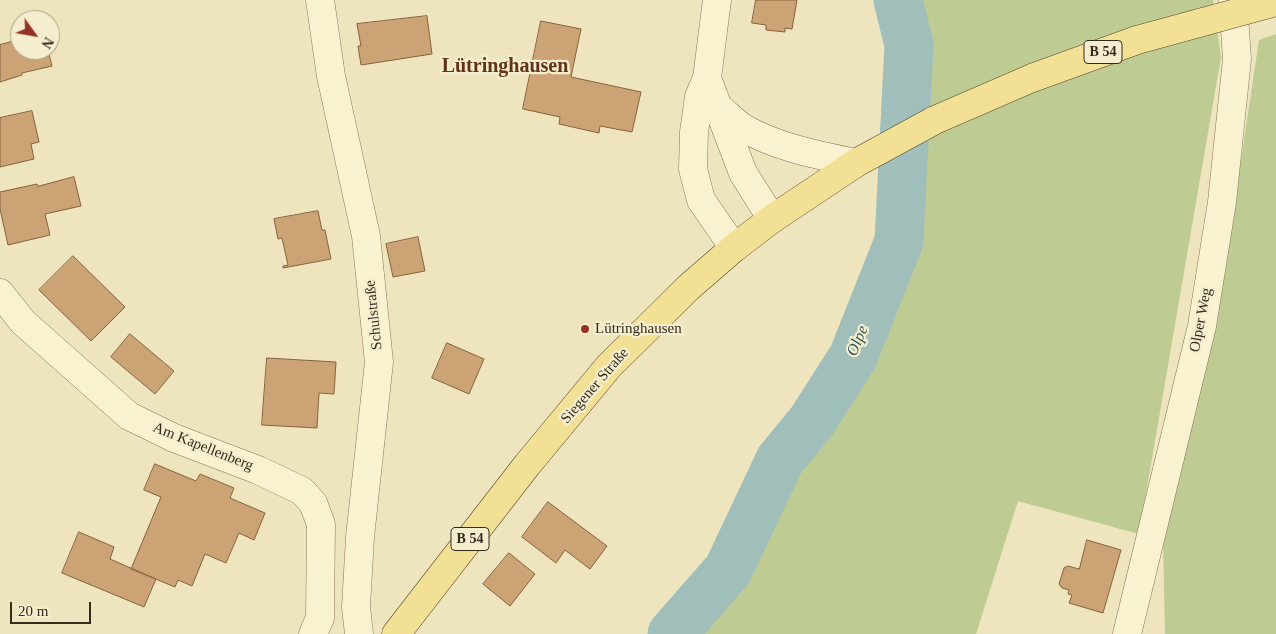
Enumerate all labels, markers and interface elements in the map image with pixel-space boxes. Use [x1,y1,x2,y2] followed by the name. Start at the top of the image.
[10,10,60,60] north arrow
[38,34,56,51] text: N
[1084,41,1122,64] road number: B 54
[442,55,568,79] district label: Lütringhausen
[361,279,387,351] street label: Schulstraße
[1186,286,1216,354] street label: Olper Weg
[595,320,682,338] place label: Lütringhausen
[579,323,591,335] marker: Lütringhausen
[843,323,873,359] water label: Olpe
[557,344,633,428] street label: Siegener Straße
[150,419,256,475] street label: Am Kapellenberg
[451,528,489,550] road number: B 54
[12,592,94,624] scale bar
[18,603,48,619] text: 20 m

